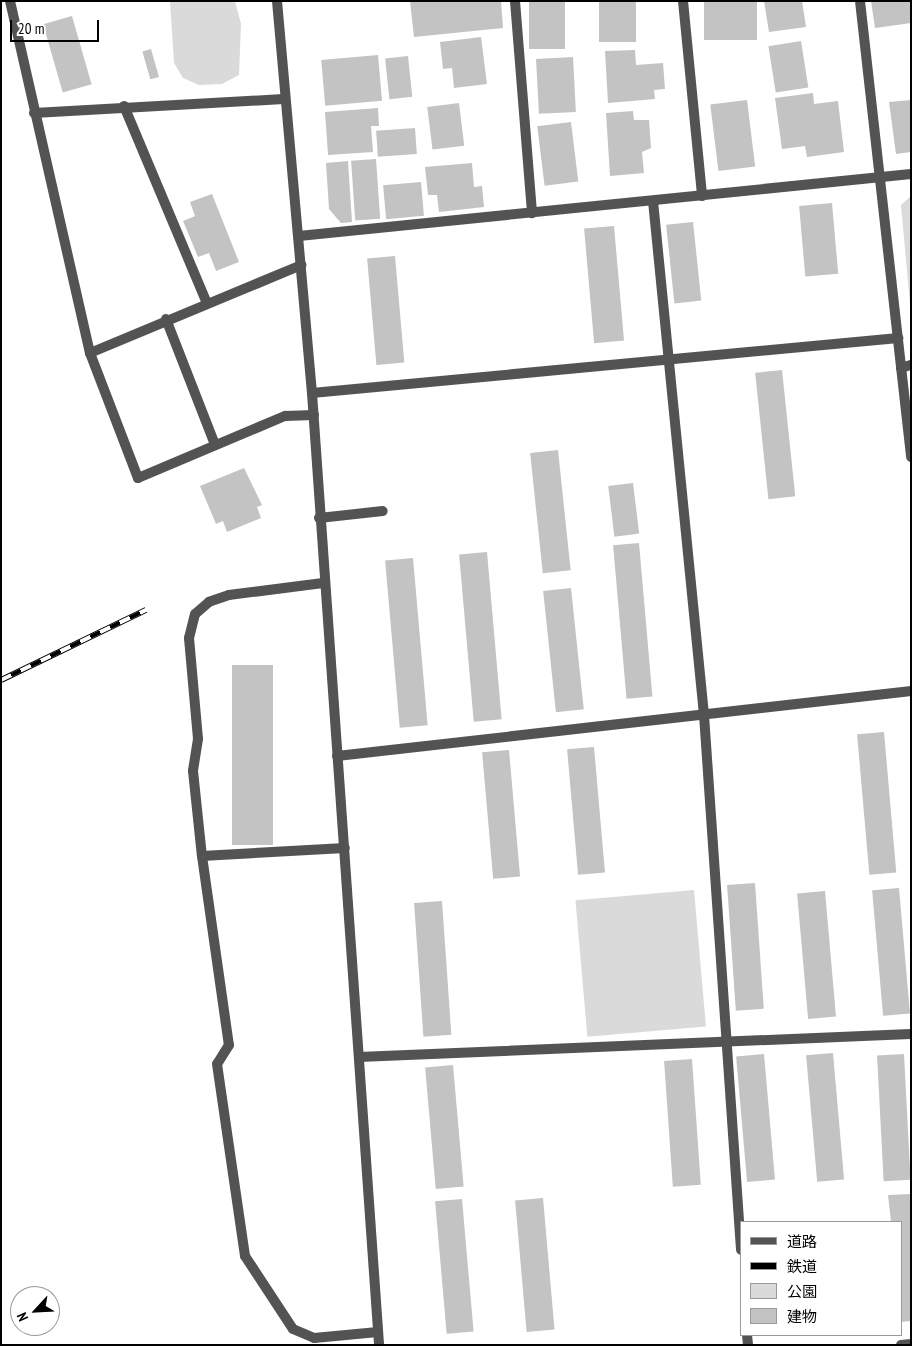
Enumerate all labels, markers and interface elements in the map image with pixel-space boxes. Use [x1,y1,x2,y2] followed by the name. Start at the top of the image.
[12,10,101,42] scale bar
[18,19,44,38] text: 20 m
[740,1221,902,1336] legend
[787,1232,817,1251] text: 道路
[787,1257,817,1276] text: 鉄道
[787,1282,817,1301] text: 公園
[10,1286,60,1336] north arrow
[787,1307,817,1326] text: 建物
[13,1310,32,1324] text: N

